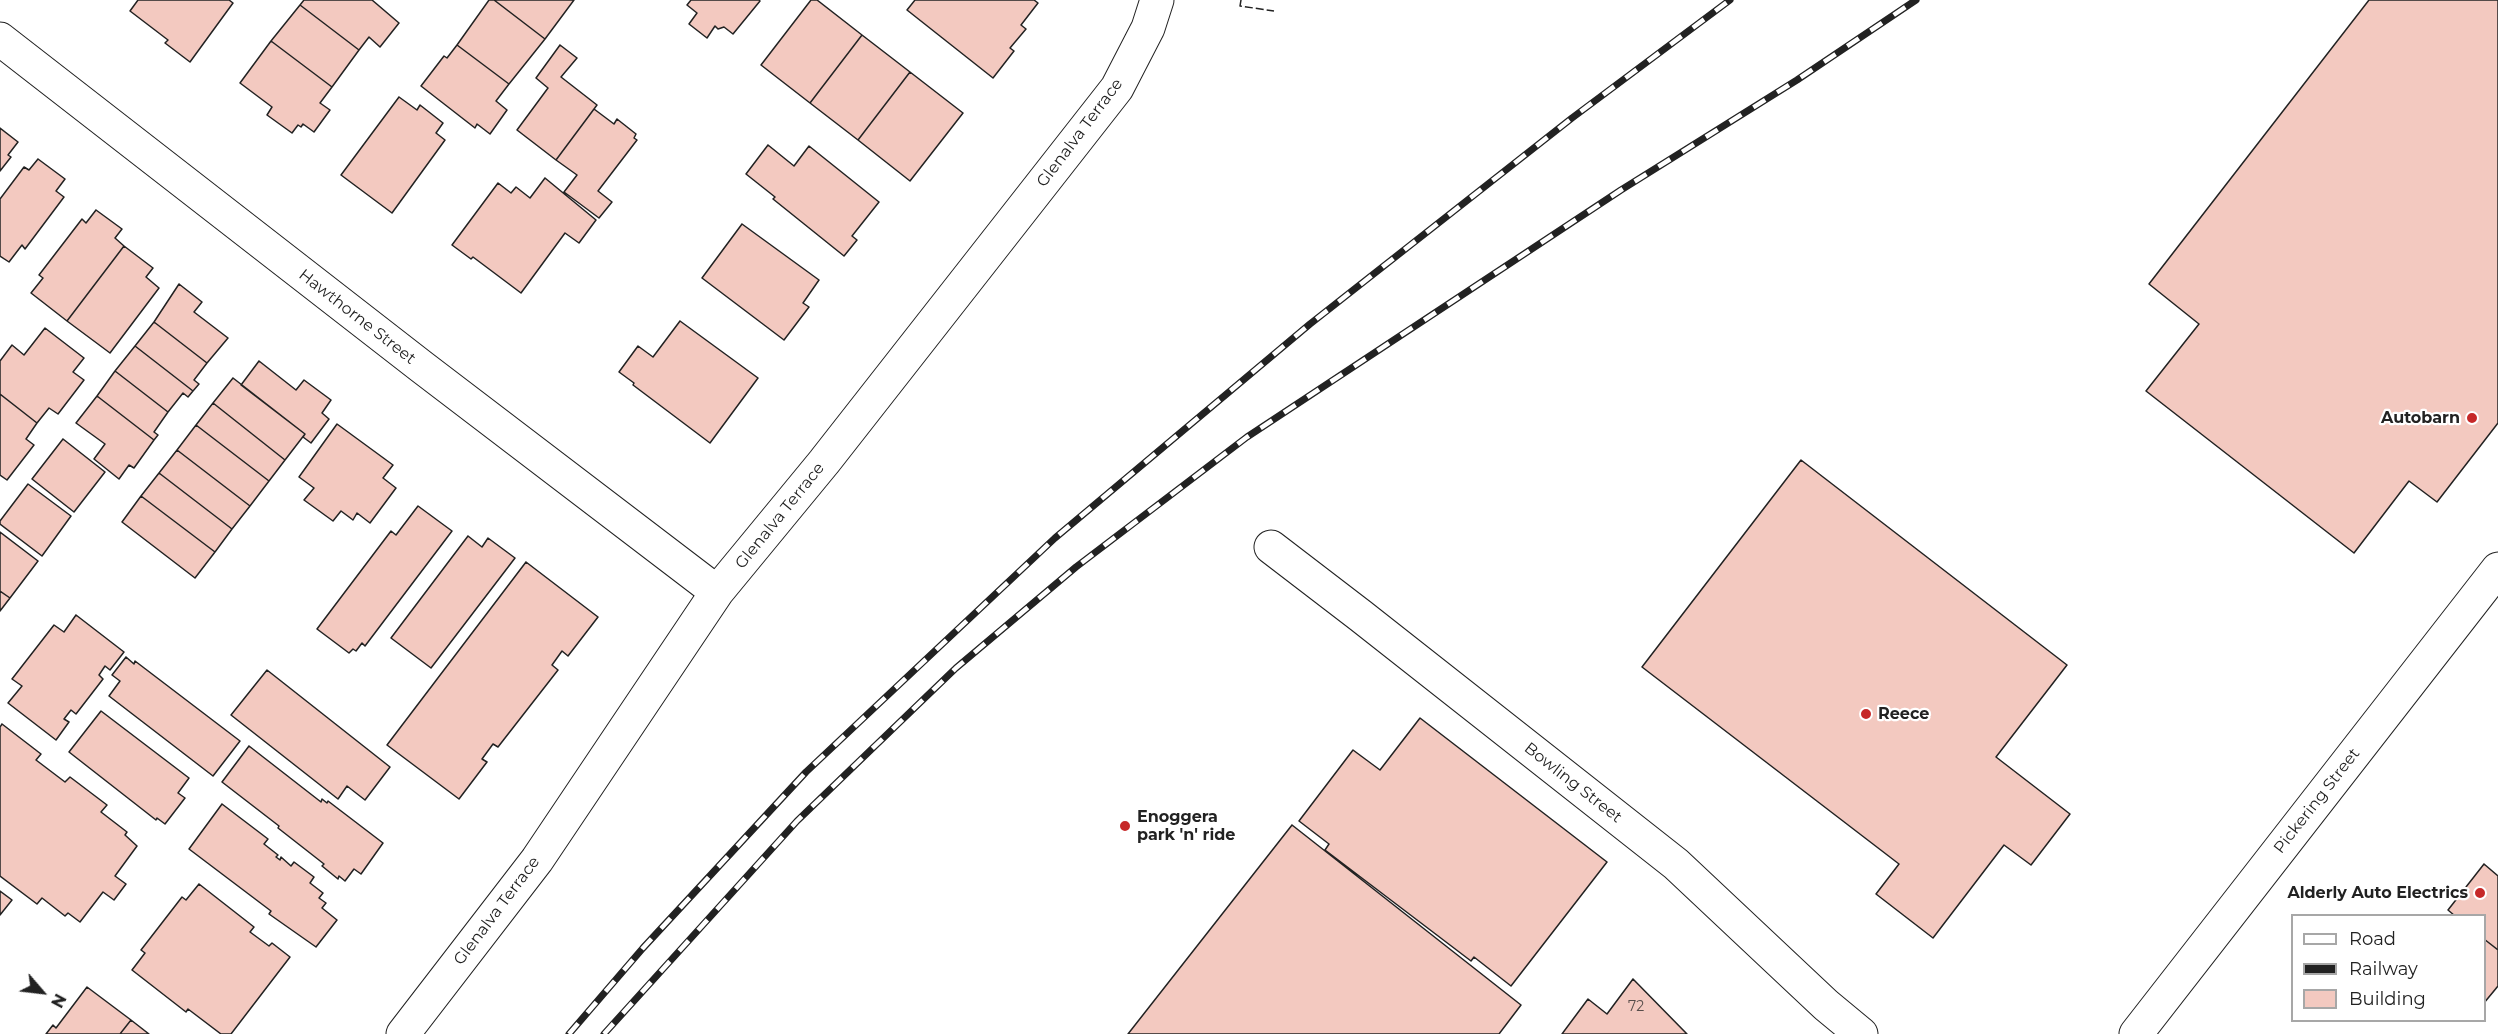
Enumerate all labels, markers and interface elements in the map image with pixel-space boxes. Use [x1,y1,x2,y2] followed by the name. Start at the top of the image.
[1033,75,1127,191] street label: Glenalva Terrace
[295,265,419,369] street label: Hawthorne Street
[2381,408,2460,428] place label: Autobarn
[2465,411,2479,425] marker: Autobarn
[731,459,829,573] street label: Glenalva Terrace
[1878,704,1929,724] place label: Reece
[1859,707,1873,721] marker: Reece
[1520,739,1626,827] street label: Bowling Street
[2270,744,2364,858] street label: Pickering Street
[1137,807,1235,845] place label: Enoggera park 'n' ride
[1118,819,1132,833] marker: Enoggera park 'n' ride
[450,853,544,969] street label: Glenalva Terrace
[2287,883,2468,903] place label: Alderly Auto Electrics
[2473,886,2487,900] marker: Alderly Auto Electrics
[2291,914,2486,1022] legend
[2349,928,2396,950] text: Road
[2349,958,2418,980] text: Railway
[12,962,72,1022] north arrow
[2349,988,2426,1010] text: Building
[47,991,70,1011] text: N
[1628,999,1644,1015] house number: 72

